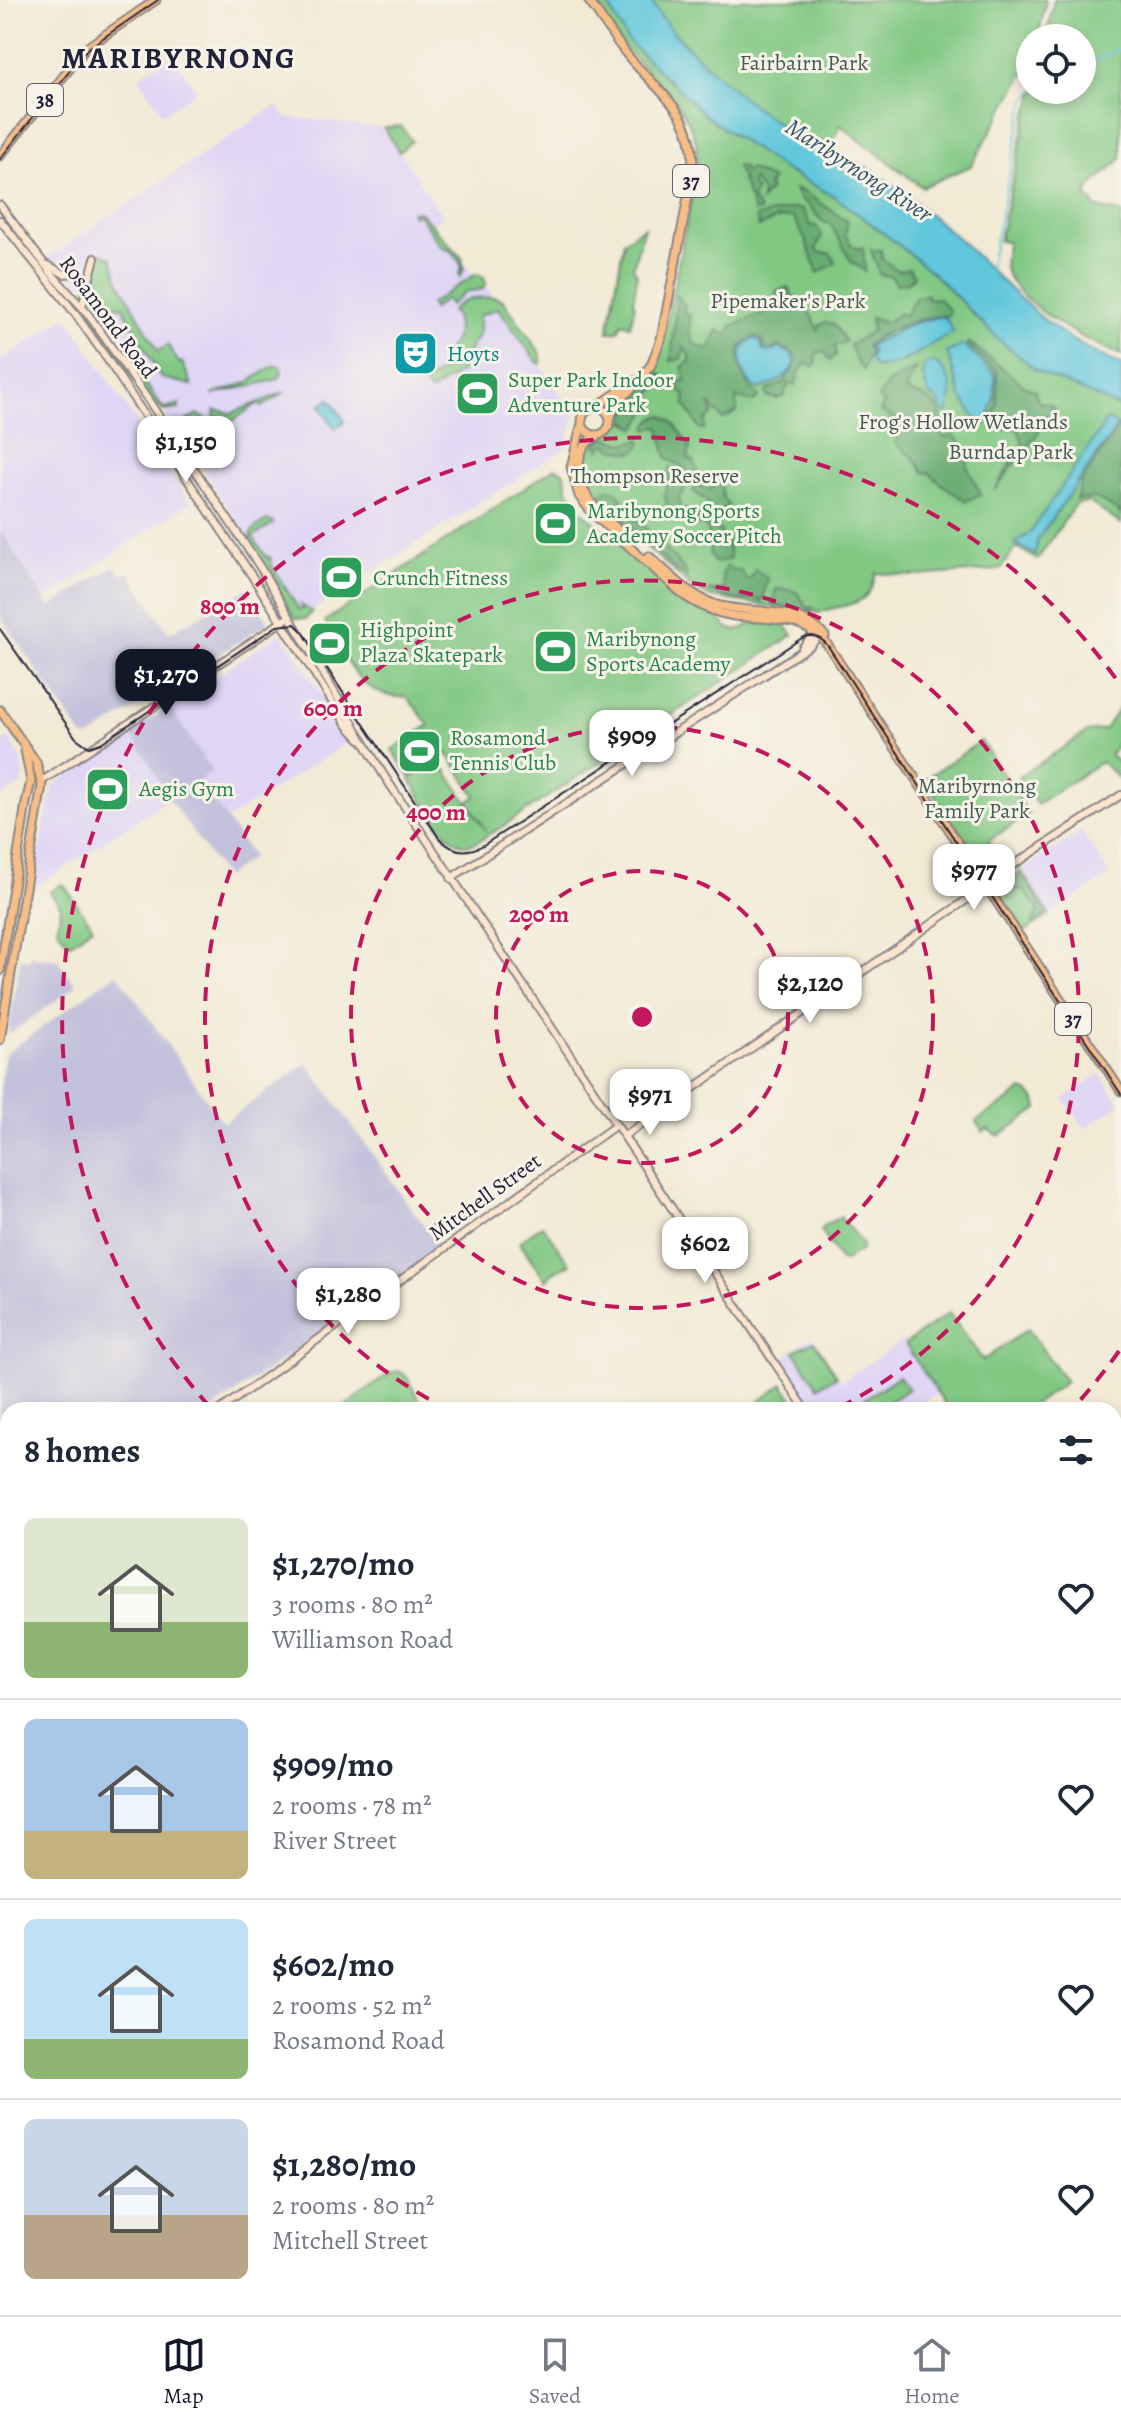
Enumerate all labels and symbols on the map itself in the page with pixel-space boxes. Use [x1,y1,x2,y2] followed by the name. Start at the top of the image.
[61,38,297,78] district label: MARIBYRNONG
[740,48,869,78] park label: Fairbairn Park
[27,84,63,116] road number: 38
[779,111,939,230] water label: Maribyrnong River
[673,165,709,197] road number: 37
[52,250,164,385] street label: Rosamond Road
[710,286,866,316] park label: Pipemaker's Park
[392,330,440,378] theatre icon: Hoyts
[447,339,500,369] place label: Hoyts
[507,365,673,420] place label: Super Park Indoor Adventure Park
[453,369,501,417] sports icon: Super Park Indoor Adventure Park
[858,407,1068,437] park label: Frog's Hollow Wetlands
[121,416,251,484] pin: $1,150
[949,437,1073,467] park label: Burndap Park
[571,461,739,491] park label: Thompson Reserve
[586,496,782,551] place label: Maribynong Sports Academy Soccer Pitch
[532,500,580,548] sports icon: Maribynong Sports Academy Soccer Pitch
[318,554,366,602] sports icon: Crunch Fitness
[373,563,508,593] place label: Crunch Fitness
[200,590,260,622] text: 800 m
[360,615,503,670] place label: Highpoint Plaza Skatepark
[305,619,353,667] sports icon: Highpoint Plaza Skatepark
[586,624,731,679] place label: Maribynong Sports Academy
[531,628,579,676] sports icon: Maribynong Sports Academy
[101,649,231,717] pin: $1,270
[303,692,363,724] text: 600 m
[585,710,679,778] pin: $909
[450,723,556,778] place label: Rosamond Tennis Club
[395,727,443,775] sports icon: Rosamond Tennis Club
[84,765,132,813] sports icon: Aegis Gym
[918,771,1036,826] park label: Maribyrnong Family Park
[138,774,234,804] place label: Aegis Gym
[406,796,466,828] text: 400 m
[927,844,1021,912] pin: $977
[509,898,569,930] text: 200 m
[745,957,875,1025] pin: $2,120
[628,1003,656,1031] centre of rings
[1055,1003,1091,1035] road number: 37
[603,1069,697,1137] pin: $971
[423,1146,547,1248] street label: Mitchell Street
[658,1217,752,1285] pin: $602
[283,1268,413,1336] pin: $1,280

